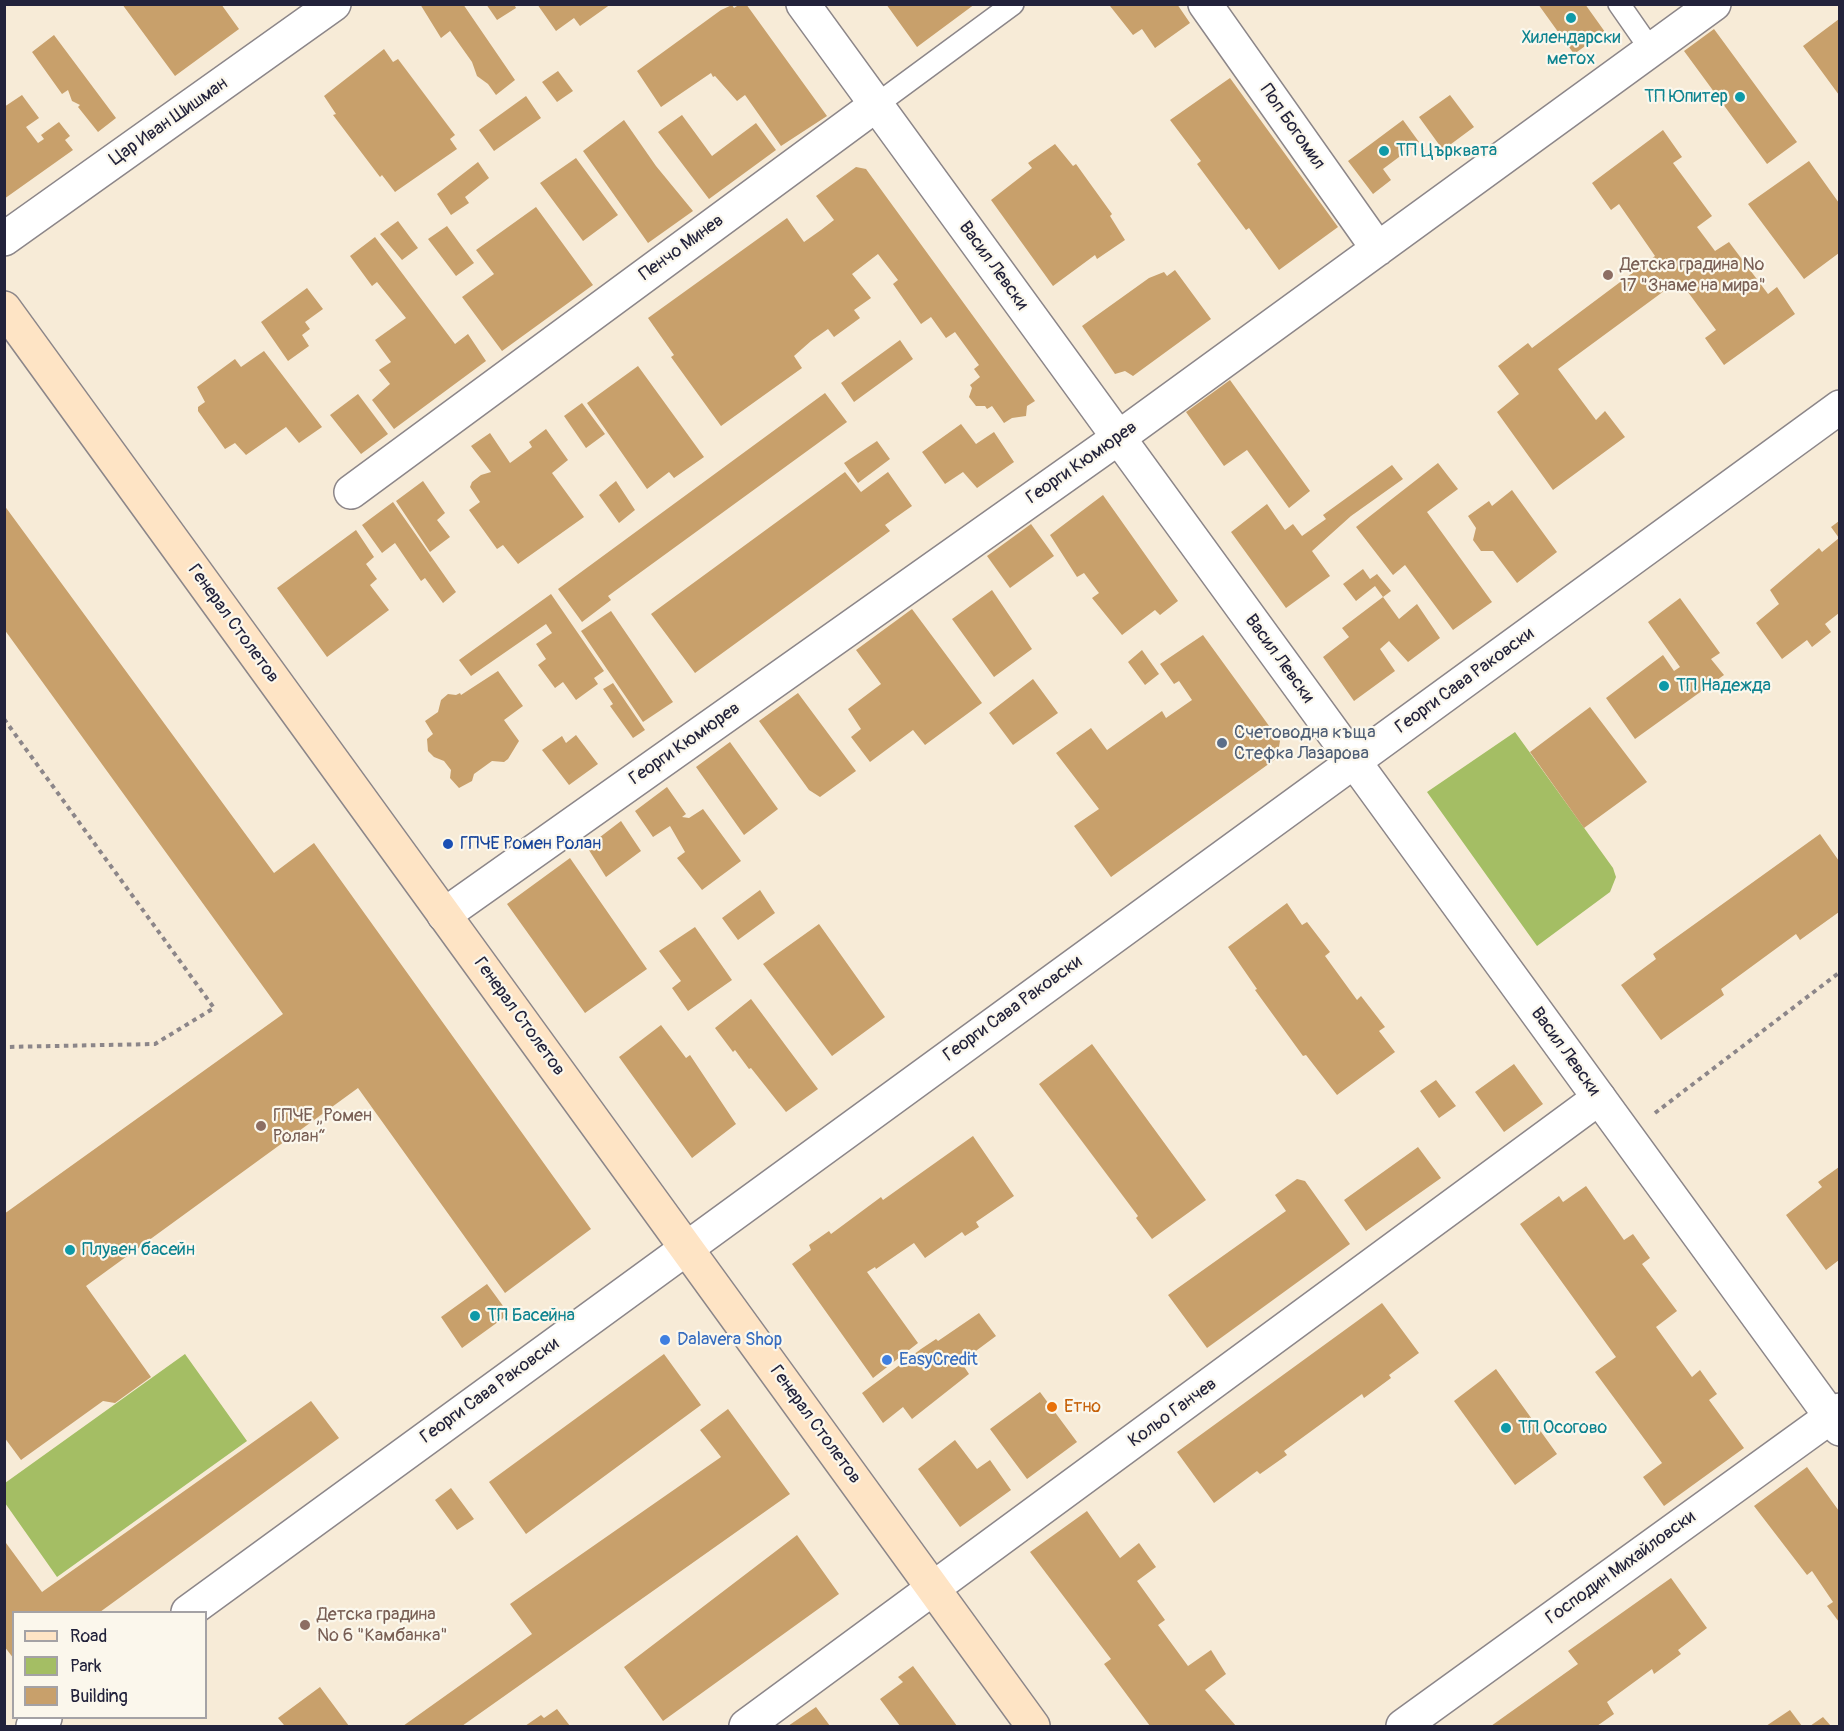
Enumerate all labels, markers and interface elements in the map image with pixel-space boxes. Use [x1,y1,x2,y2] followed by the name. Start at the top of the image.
[1564,11,1578,25] marker: Хилендарски метох
[1521,27,1621,70] place label: Хилендарски метох
[106,73,232,171] street label: Цар Иван Шишман
[1255,80,1329,174] street label: Поп Богомил
[1644,86,1728,108] place label: ТП Юпитер
[1733,90,1747,104] marker: ТП Юпитер
[1396,140,1497,162] place label: ТП Църквата
[1377,144,1391,158] marker: ТП Църквата
[636,210,728,286] street label: Пенчо Минев
[954,218,1032,314] street label: Васил Левски
[1620,254,1766,296] place label: Детска градина № 17 "Знаме на мира"
[1601,268,1615,282] marker: Детска градина № 17 "Знаме на мира"
[1022,417,1142,509] street label: Георги Кюмюрев
[183,561,283,687] street label: Генерал Столетов
[1240,611,1318,707] street label: Васил Левски
[1392,624,1538,738] street label: Георги Сава Раковски
[1676,675,1771,697] place label: ТП Надежда
[1657,679,1671,693] marker: ТП Надежда
[625,698,745,790] street label: Георги Кюмюрев
[1234,722,1376,764] place label: Счетоводна къща Стефка Лазарова
[1215,736,1229,750] marker: Счетоводна къща Стефка Лазарова
[460,833,601,855] place label: ГПЧЕ Ромен Ролан
[441,837,455,851] marker: ГПЧЕ Ромен Ролан
[940,952,1086,1066] street label: Георги Сава Раковски
[469,954,569,1080] street label: Генерал Столетов
[1526,1004,1604,1100] street label: Васил Левски
[273,1105,372,1148] place label: ГПЧЕ „Ромен Ролан“
[254,1119,268,1133] marker: ГПЧЕ „Ромен Ролан“
[82,1239,195,1261] place label: Плувен басейн
[63,1243,77,1257] marker: Плувен басейн
[487,1305,575,1327] place label: ТП Басейна
[468,1309,482,1323] marker: ТП Басейна
[677,1329,782,1351] place label: Dalavera Shop
[658,1333,672,1347] marker: Dalavera Shop
[417,1334,563,1448] street label: Георги Сава Раковски
[899,1349,978,1371] place label: EasyCredit
[880,1353,894,1367] marker: EasyCredit
[765,1362,865,1488] street label: Генерал Столетов
[1125,1374,1221,1452] street label: Кольо Ганчев
[1064,1396,1101,1418] place label: Етно
[1045,1400,1059,1414] marker: Етно
[1518,1417,1607,1439] place label: ТП Осогово
[1499,1421,1513,1435] marker: ТП Осогово
[1542,1507,1700,1629] street label: Господин Михайловски
[317,1604,448,1646] place label: Детска градина № 6 "Камбанка"
[12,1611,207,1719] legend
[298,1618,312,1632] marker: Детска градина № 6 "Камбанка"
[70,1625,107,1648] text: Road
[70,1655,102,1678] text: Park
[70,1685,128,1708] text: Building

